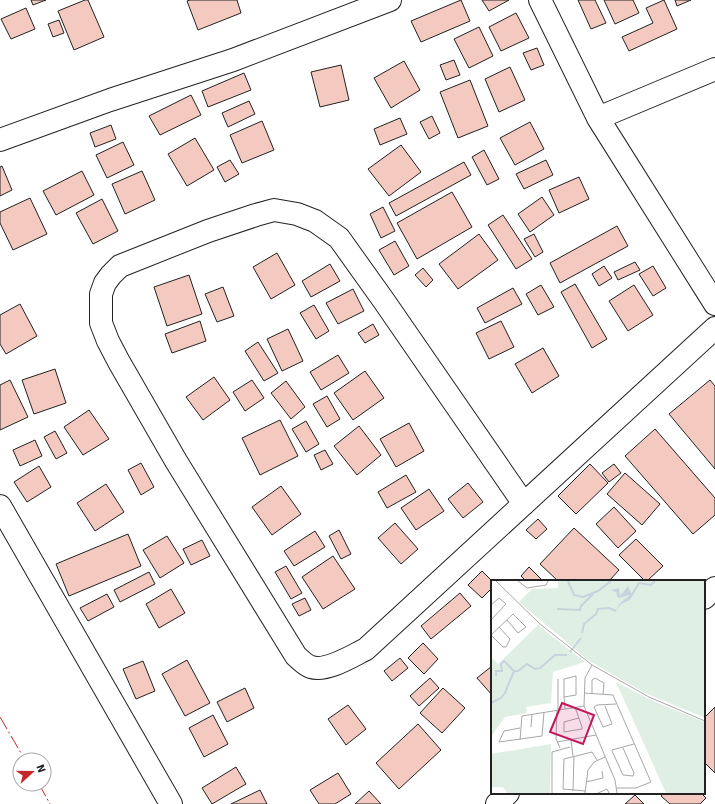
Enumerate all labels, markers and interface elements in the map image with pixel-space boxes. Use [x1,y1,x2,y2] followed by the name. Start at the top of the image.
[491,580,705,794] inset map
[12,752,52,792] north arrow
[33,763,48,774] text: N

